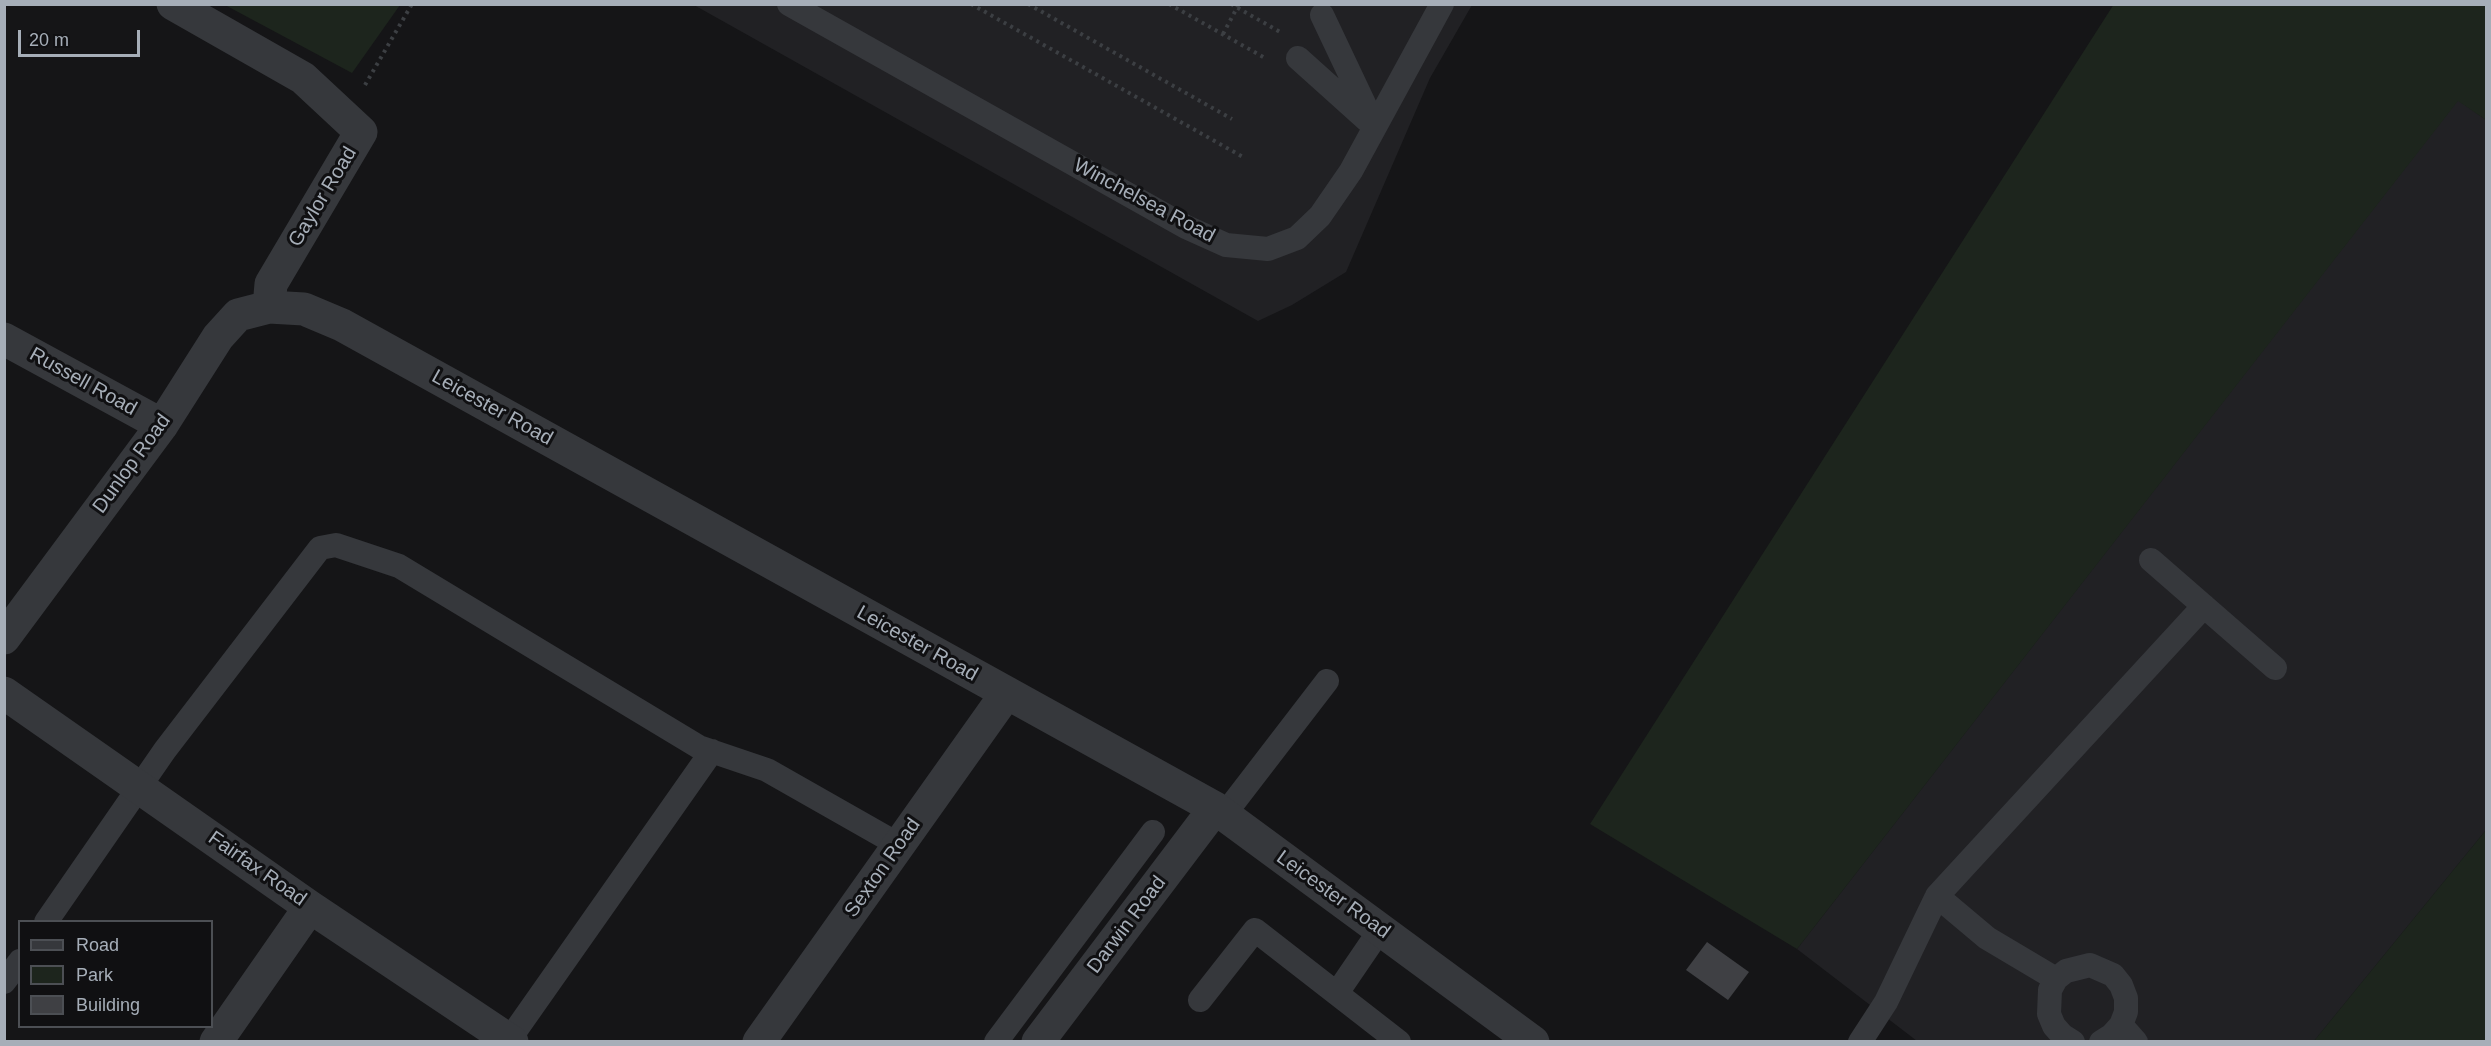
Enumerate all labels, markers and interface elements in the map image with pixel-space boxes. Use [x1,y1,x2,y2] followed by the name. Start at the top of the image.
[21,18,142,56] scale bar
[29,30,69,50] text: 20 m
[284,143,362,251] street label: Gaylor Road
[1069,154,1219,248] street label: Winchelsea Road
[25,343,141,421] street label: Russell Road
[427,365,557,451] street label: Leicester Road
[88,410,176,518] street label: Dunlop Road
[852,601,982,687] street label: Leicester Road
[840,814,926,922] street label: Sexton Road
[203,826,311,912] street label: Fairfax Road
[1272,846,1394,944] street label: Leicester Road
[1083,872,1171,978] street label: Darwin Road
[18,920,213,1028] legend
[76,935,119,955] text: Road
[76,965,113,985] text: Park
[76,995,140,1015] text: Building

